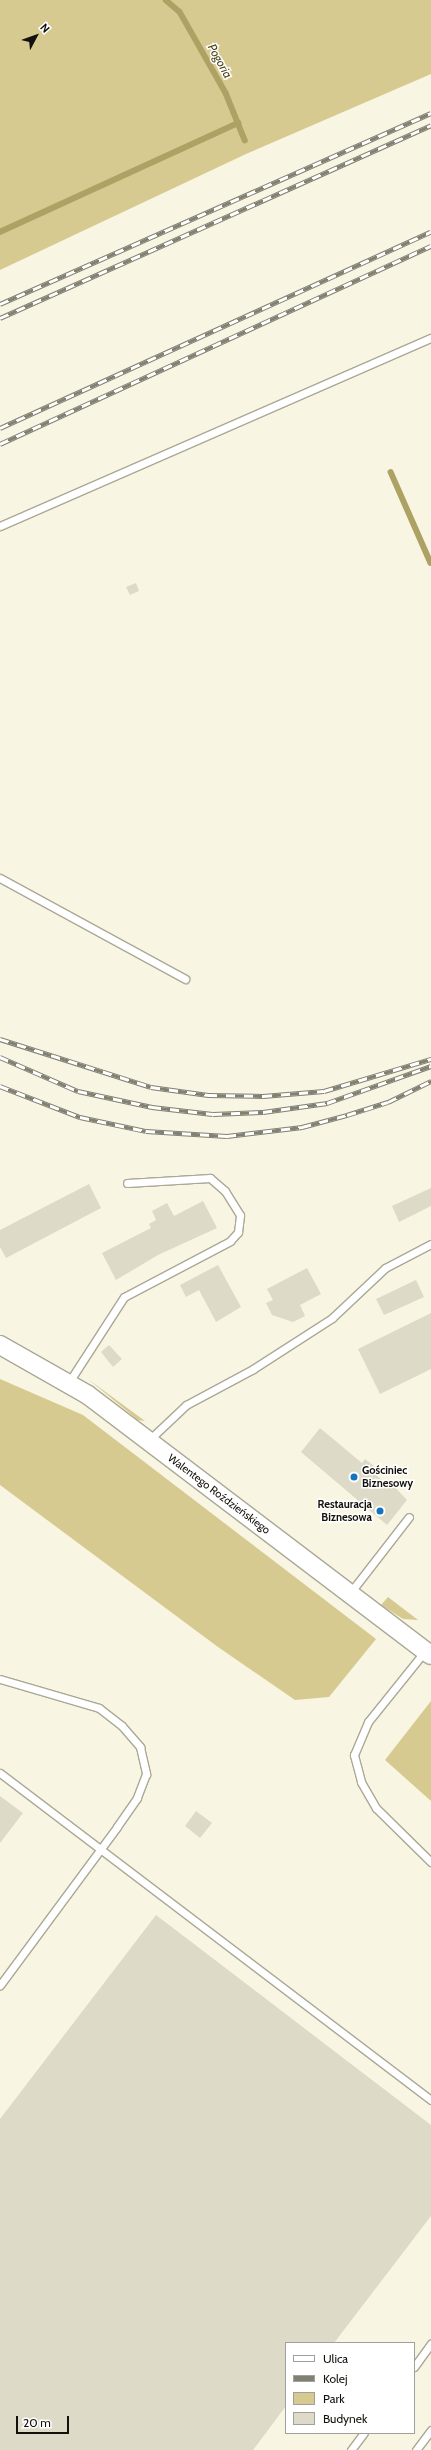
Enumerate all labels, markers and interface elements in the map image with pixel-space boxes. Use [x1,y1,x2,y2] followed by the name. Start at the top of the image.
[16,16,56,56] north arrow
[37,21,53,36] text: N
[205,41,235,81] water label: Pogoria
[165,1451,273,1537] street label: Walentego Roździeńskiego
[362,1464,413,1490] place label: Gościniec Biznesowy
[349,1472,359,1482] marker: Gościniec Biznesowy
[318,1498,372,1524] place label: Restauracja Biznesowa
[375,1506,385,1516] marker: Restauracja Biznesowa
[285,2342,415,2434] legend
[323,2351,348,2366] text: Ulica
[323,2371,347,2386] text: Kolej
[323,2391,345,2406] text: Park
[18,2408,71,2434] scale bar
[323,2411,367,2426] text: Budynek
[23,2415,51,2430] text: 20 m

